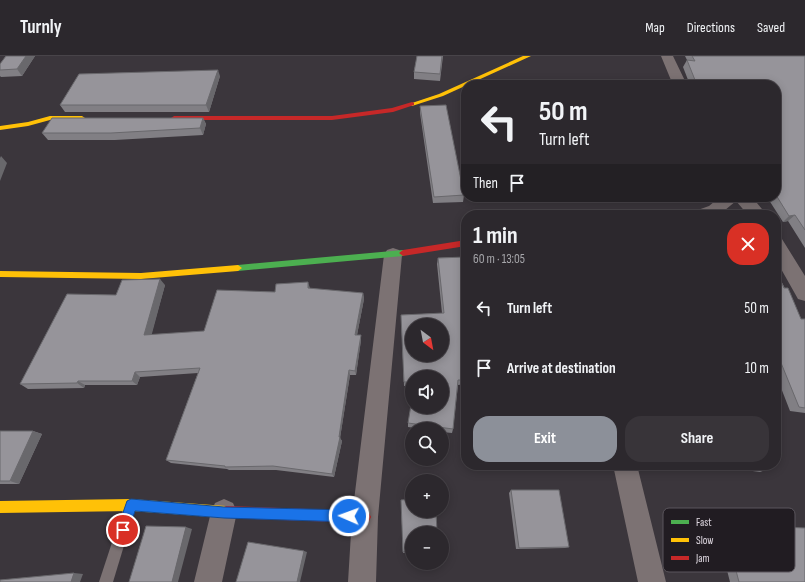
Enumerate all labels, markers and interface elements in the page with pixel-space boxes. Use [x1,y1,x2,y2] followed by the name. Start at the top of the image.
[20,16,62,39] text: Turnly
[645,19,665,36] text: Map
[687,19,735,36] text: Directions
[757,19,785,36] text: Saved
[539,95,588,128] text: 50 m
[473,96,525,148] icon: left
[539,129,590,150] text: Turn left
[506,172,528,194] icon: arrive
[473,174,498,193] text: Then
[473,221,518,250] text: 1 min
[727,223,769,265] button: close
[473,251,525,267] text: 60 m · 13:05
[473,297,495,319] icon: left
[507,299,552,318] text: Turn left
[744,299,769,318] text: 50 m
[405,318,449,362] north arrow
[405,318,449,570] map controls
[473,357,495,379] icon: arrive
[507,359,616,378] text: Arrive at destination
[745,359,769,378] text: 10 m
[405,370,449,414] button: sound
[473,416,617,462] button: Exit
[625,416,769,462] button: Share
[405,422,449,466] button: search
[405,474,449,518] button: +
[328,495,370,537] position arrow
[663,508,795,572] legend
[106,513,140,547] pin
[696,516,712,529] text: Fast
[112,519,134,541] icon: arrive
[405,526,449,570] button: −
[696,534,713,547] text: Slow
[695,552,710,565] text: Jam

